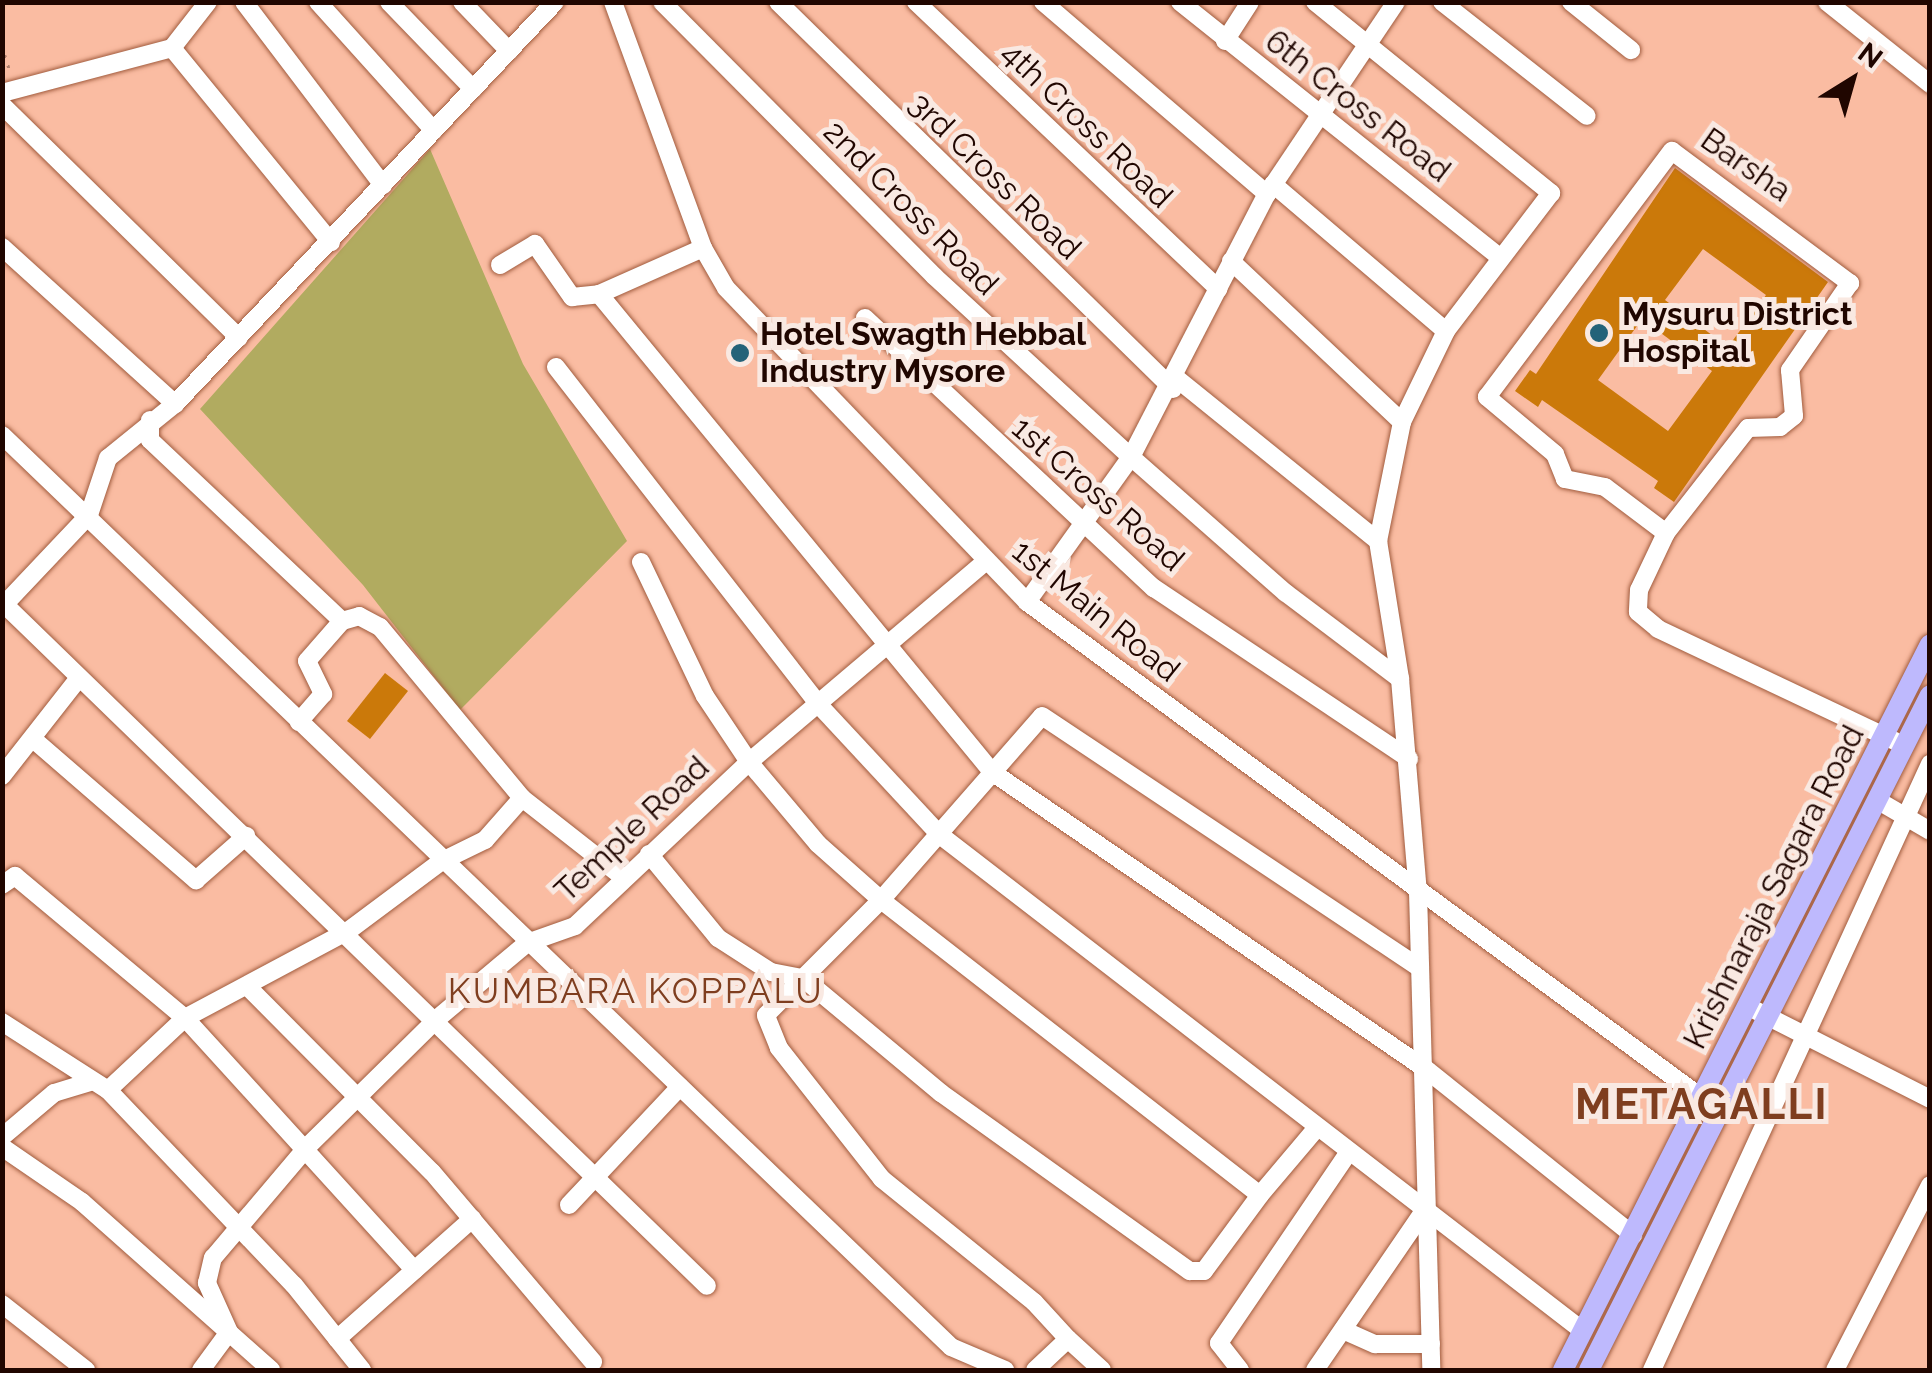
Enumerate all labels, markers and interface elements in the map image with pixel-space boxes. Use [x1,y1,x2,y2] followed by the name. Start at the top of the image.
[1258,22,1458,190] street label: 6th Cross Road
[1802,30,1902,130] north arrow
[994,34,1180,216] street label: 4th Cross Road
[1852,36,1889,75] text: N
[901,85,1089,267] street label: 3rd Cross Road
[816,113,1006,303] street label: 2nd Cross Road
[1693,120,1799,210] street label: Barsha
[1622,296,1852,371] place label: Mysuru District Hospital
[760,316,1087,391] place label: Hotel Swagth Hebbal Industry Mysore
[1586,320,1612,346] marker: Mysuru District Hospital
[729,342,751,364] marker: Hotel Swagth Hebbal Industry Mysore
[1004,409,1192,579] street label: 1st Cross Road
[1005,532,1187,690] street label: 1st Main Road
[1676,719,1872,1055] street label: Krishnaraja Sagara Road
[547,748,717,910] street label: Temple Road
[447,970,825,1012] district label: KUMBARA KOPPALU
[1575,1080,1829,1130] district label: METAGALLI

